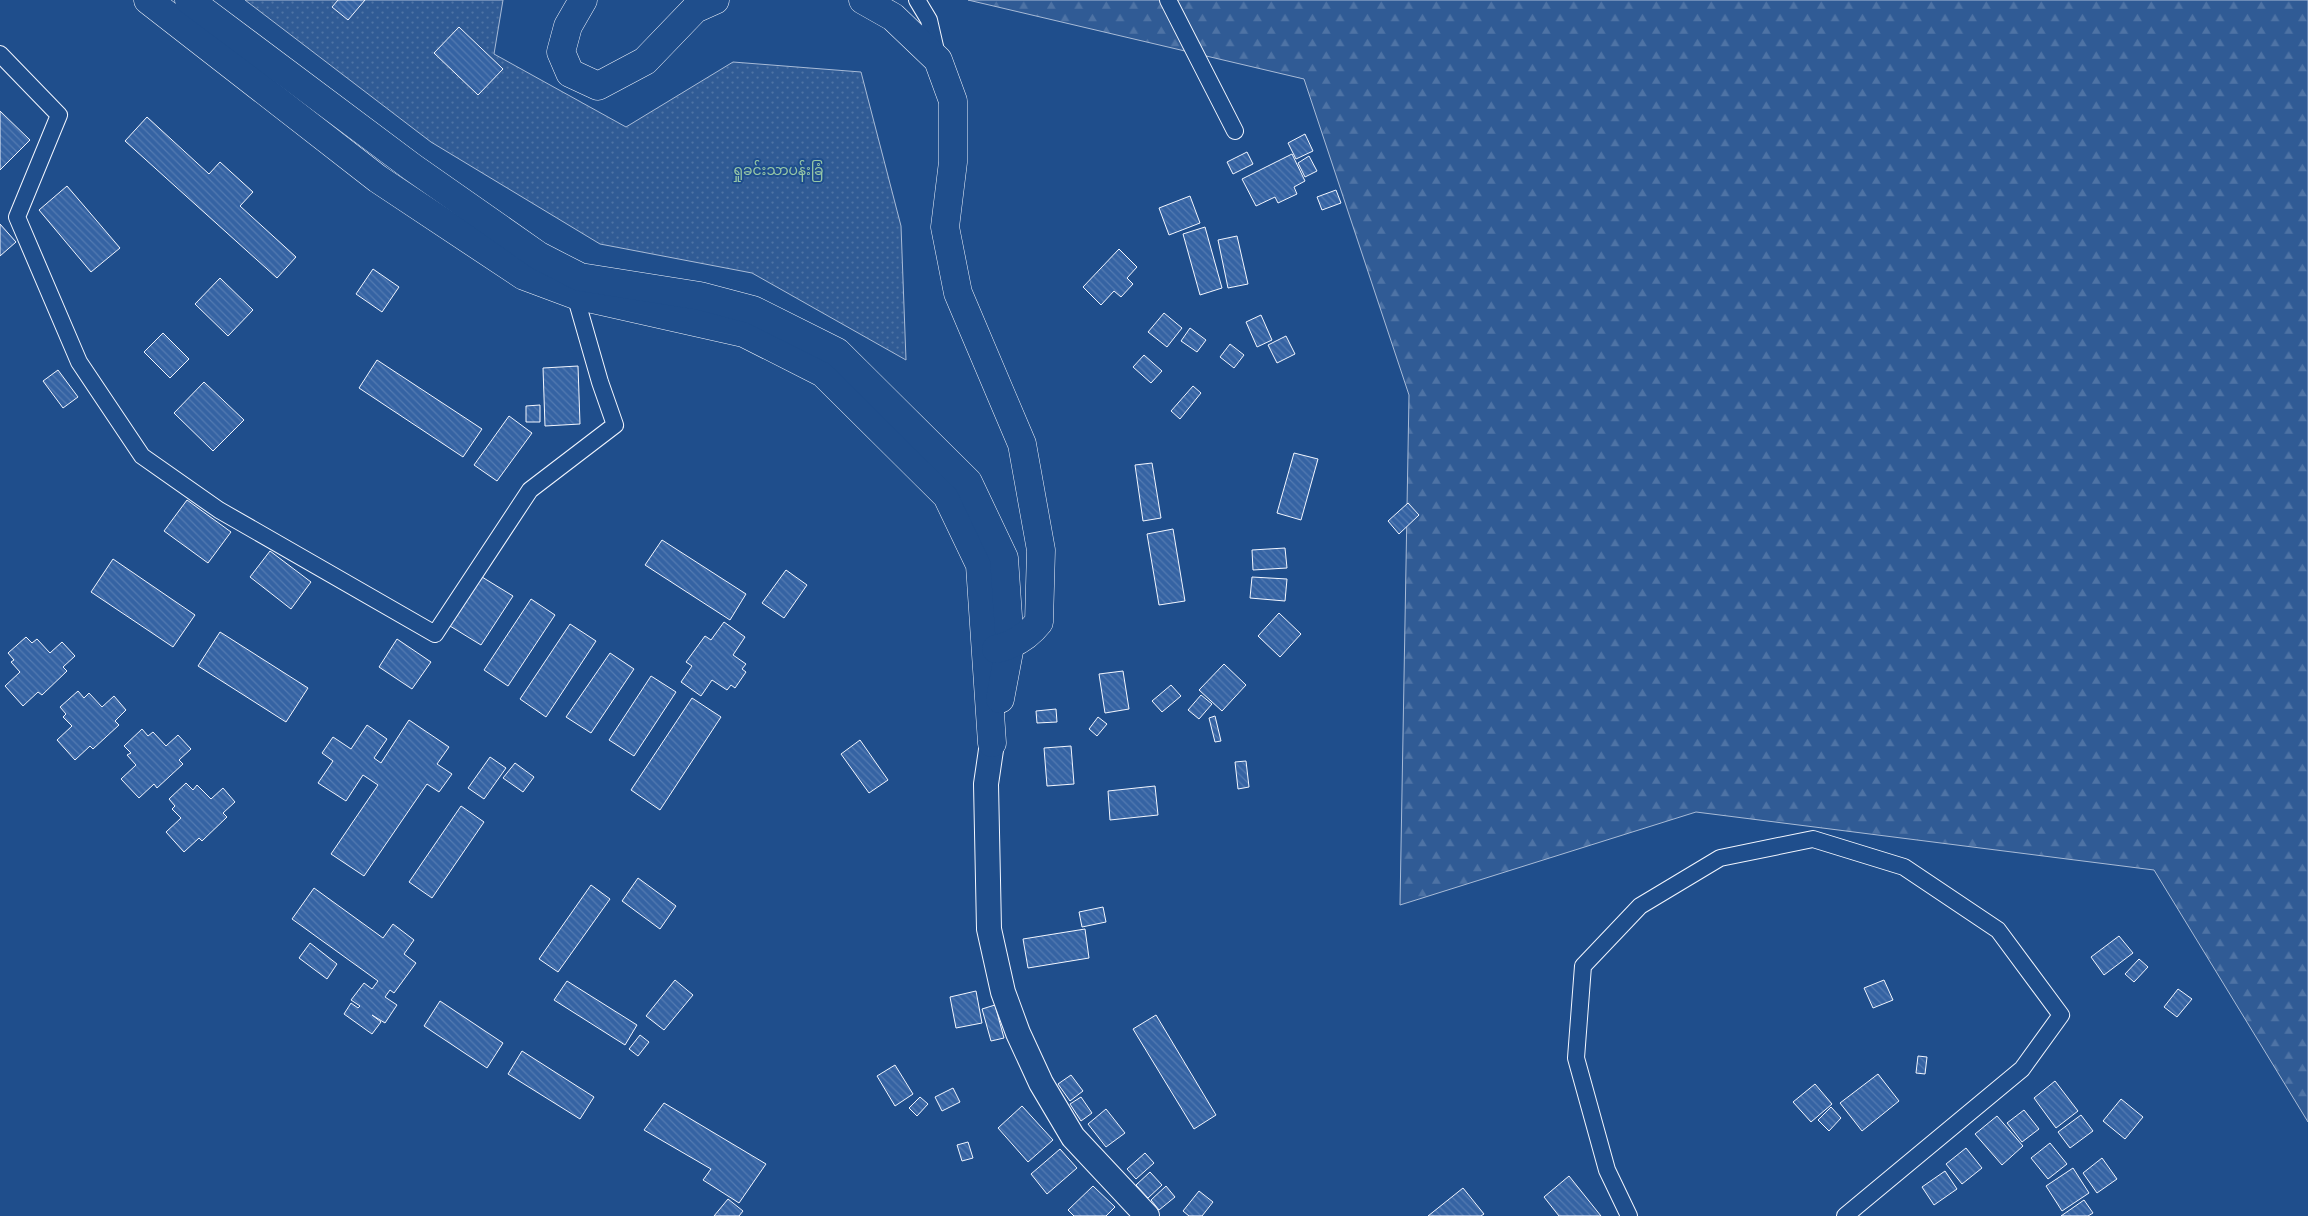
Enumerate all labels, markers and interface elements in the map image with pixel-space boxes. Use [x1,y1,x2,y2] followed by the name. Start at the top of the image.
[732,160,824,182] park label: ရှုခင်းသာပန်းခြံ

